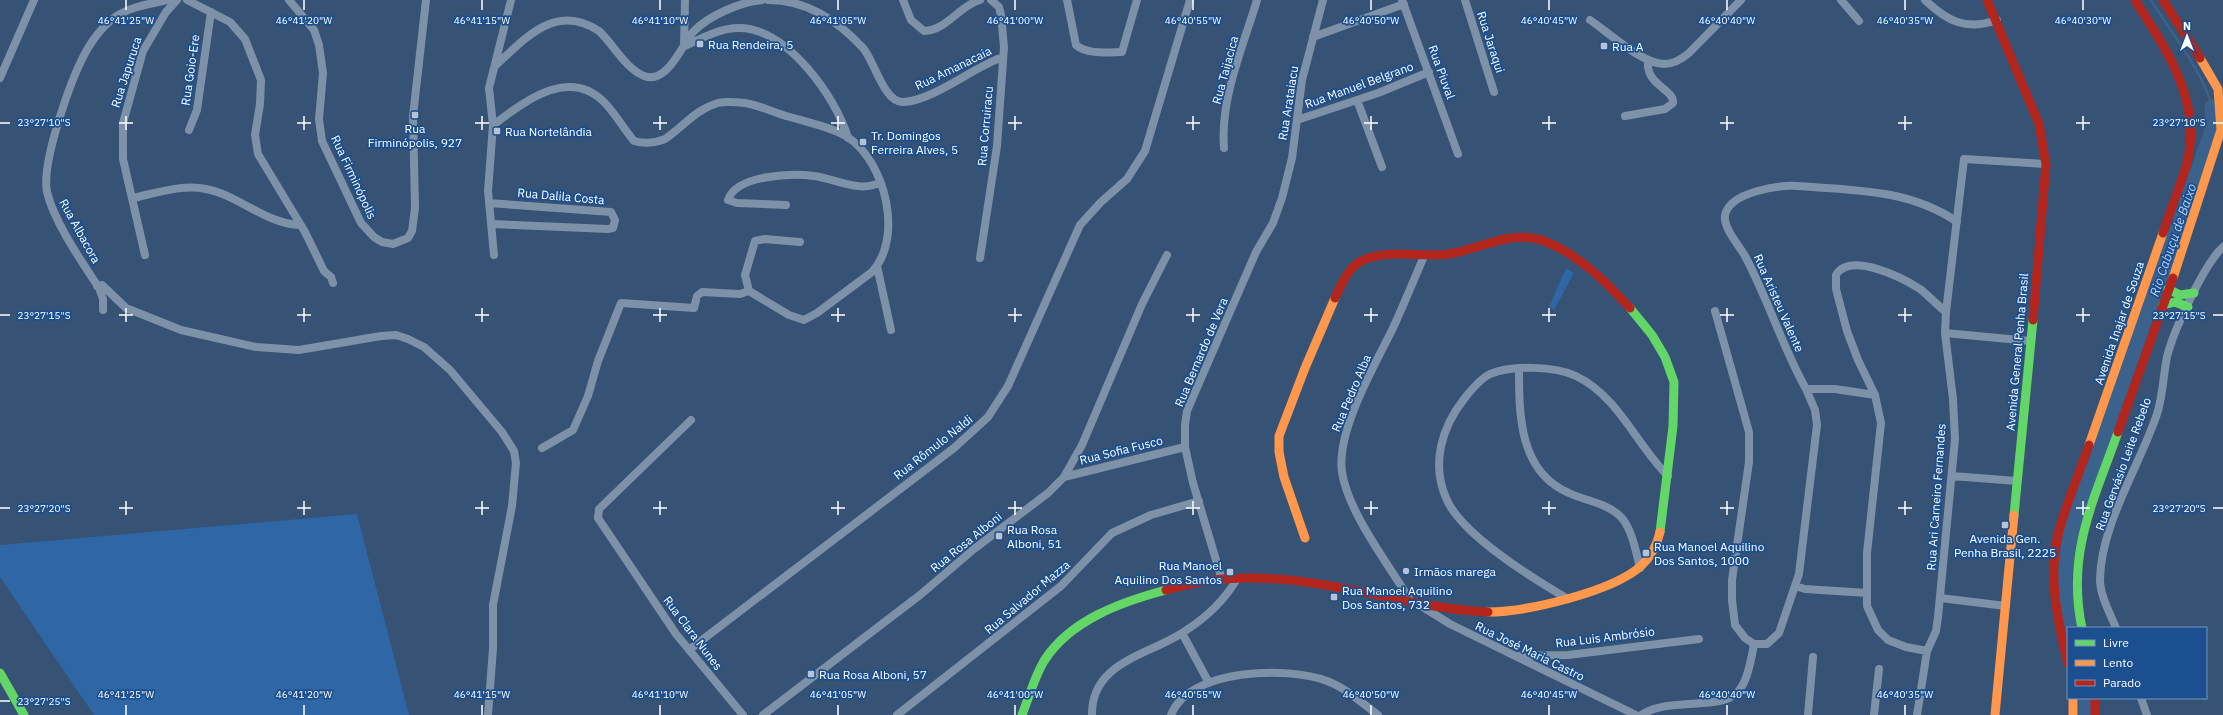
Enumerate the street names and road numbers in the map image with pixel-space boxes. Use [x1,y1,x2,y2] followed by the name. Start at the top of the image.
[1474,9,1508,75] street label: Rua Jaraqui
[178,33,202,106] street label: Rua Goio-Ere
[107,34,145,109] street label: Rua Japuruca
[1209,34,1241,106] street label: Rua Taijacica
[912,43,994,93] street label: Rua Amanacaia
[1425,43,1459,101] street label: Rua Piuval
[1303,58,1416,112] street label: Rua Manuel Belgrano
[1275,65,1301,141] street label: Rua Arataiacu
[974,85,996,167] street label: Rua Corruiracu
[328,133,380,221] street label: Rua Firminópolis
[517,185,606,207] street label: Rua Dalila Costa
[56,196,104,266] street label: Rua Albacora
[1751,252,1808,355] street label: Rua Aristeu Valente
[2091,259,2147,387] street label: Avenida Inajar de Souza
[2003,273,2031,431] street label: Avenida General Penha Brasil
[1171,295,1231,409] street label: Rua Bernardo de Vera
[1328,352,1374,434] street label: Rua Pedro Alba
[2092,395,2154,533] street label: Rua Gervásio Leite Rebelo
[890,411,976,483] street label: Rua Rômulo Naldi
[1923,423,1949,571] street label: Rua Ari Carneiro Fernandes
[1078,432,1164,468] street label: Rua Sofia Fusco
[927,509,1005,575] street label: Rua Rosa Alboni
[981,556,1073,637] street label: Rua Salvador Mazza
[660,593,726,673] street label: Rua Clara Nunes
[1473,618,1587,684] street label: Rua José Maria Castro
[1555,623,1656,651] street label: Rua Luis Ambrósio

